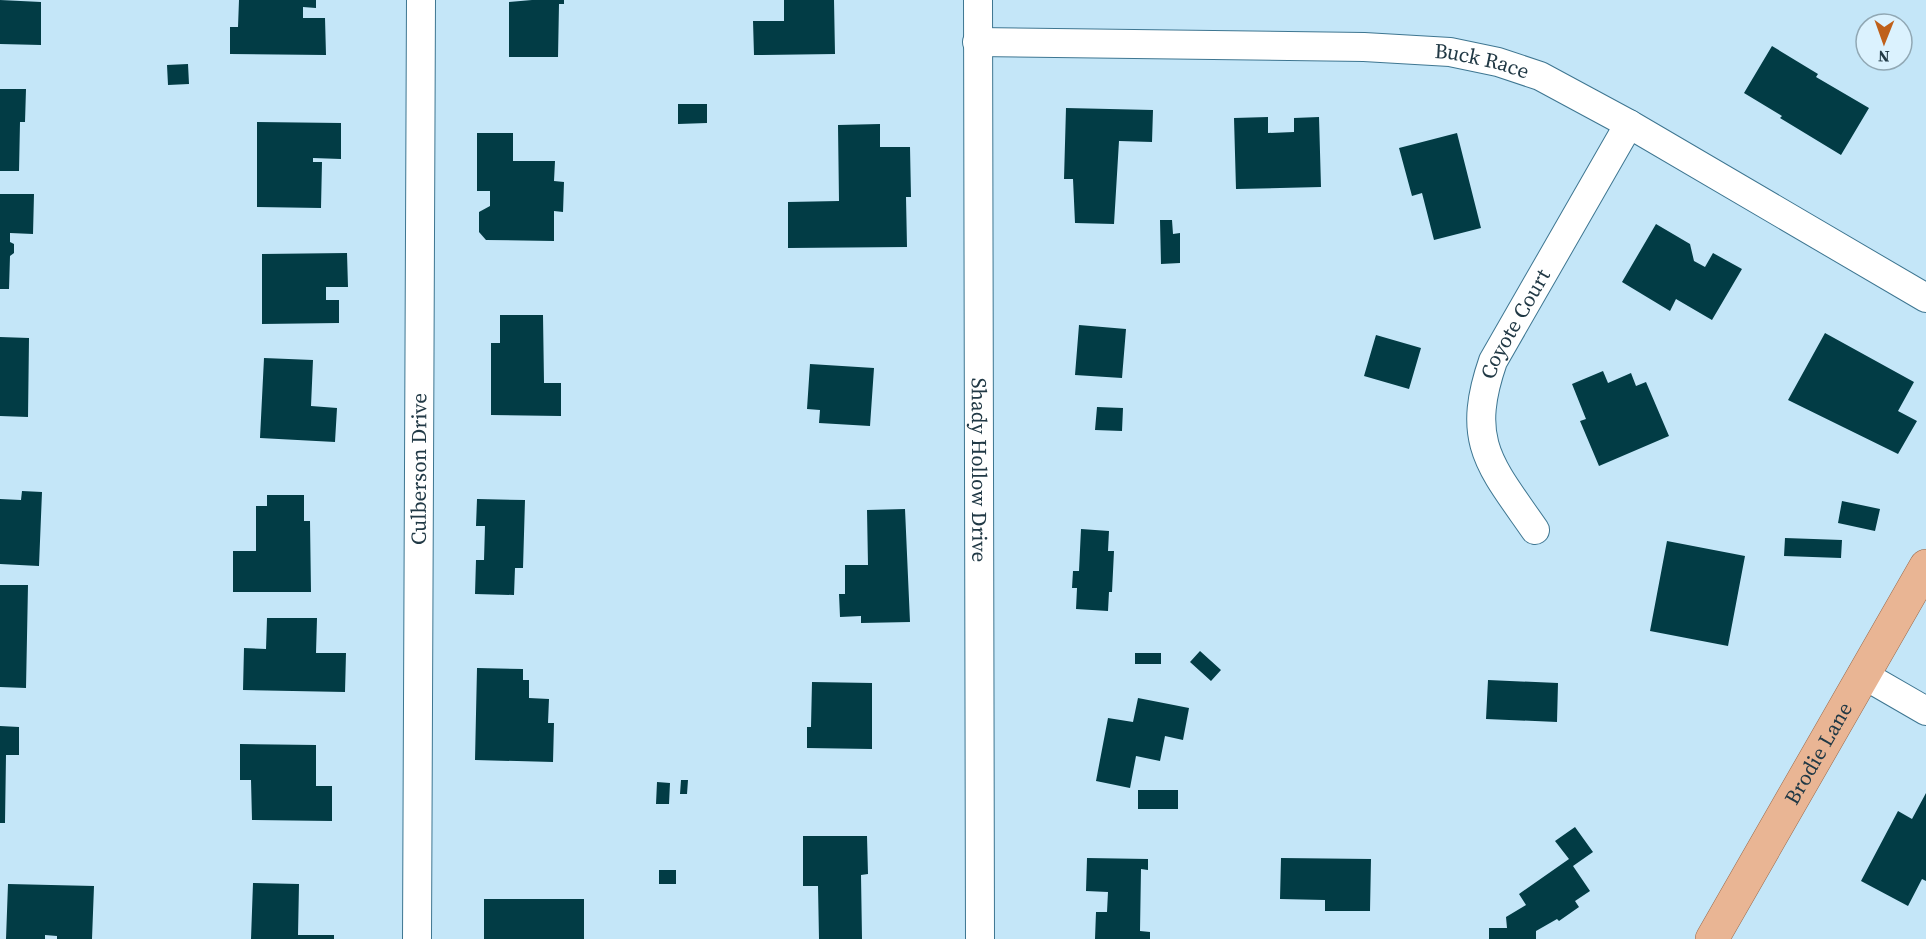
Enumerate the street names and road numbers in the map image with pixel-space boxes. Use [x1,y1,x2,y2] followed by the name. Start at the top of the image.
[1434,36,1533,85] street label: Buck Race
[1473,263,1557,382] street label: Coyote Court
[965,378,994,562] street label: Shady Hollow Drive
[404,393,433,545] street label: Culberson Drive
[1777,697,1859,810] street label: Brodie Lane

